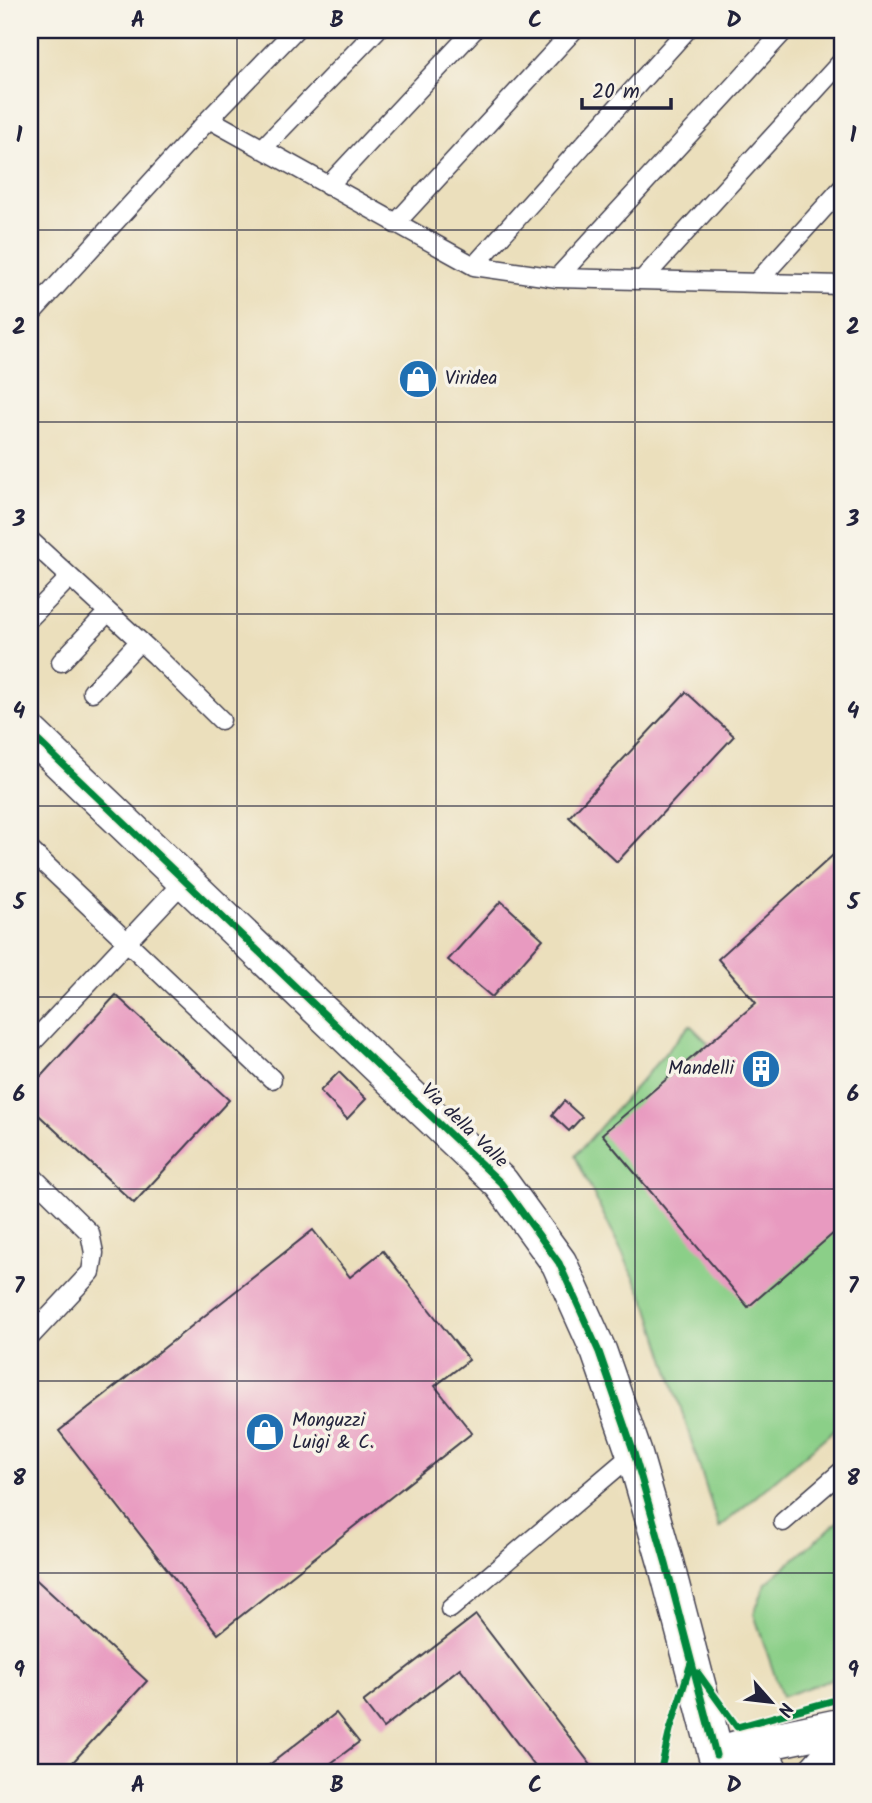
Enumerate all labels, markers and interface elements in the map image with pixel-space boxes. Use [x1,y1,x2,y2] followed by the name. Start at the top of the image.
[131,3,145,39] text: A
[330,3,344,39] text: B
[528,3,542,39] text: C
[726,3,742,39] text: D
[582,66,671,110] scale bar
[592,76,640,109] text: 20 m
[16,118,23,154] text: 1
[850,118,857,154] text: 1
[12,310,26,346] text: 2
[846,310,860,346] text: 2
[397,358,439,400] shop icon: Viridea
[445,364,497,394] place label: Viridea
[12,502,26,538] text: 3
[846,502,860,538] text: 3
[13,694,26,730] text: 4
[847,694,860,730] text: 4
[12,885,27,921] text: 5
[846,885,861,921] text: 5
[740,1048,782,1090] building icon: Mandelli
[668,1054,735,1084] place label: Mandelli
[413,1076,515,1176] street label: Via della Valle
[13,1077,25,1113] text: 6
[847,1077,859,1113] text: 6
[14,1269,26,1305] text: 7
[848,1269,860,1305] text: 7
[292,1406,374,1458] place label: Monguzzi Luigi & C.
[244,1411,286,1453] shop icon: Monguzzi Luigi & C.
[12,1461,26,1497] text: 8
[846,1461,860,1497] text: 8
[13,1653,25,1689] text: 9
[847,1653,859,1689] text: 9
[736,1666,806,1736] north arrow
[768,1697,800,1721] text: N
[131,1768,145,1803] text: A
[330,1768,344,1803] text: B
[528,1768,542,1803] text: C
[726,1768,742,1803] text: D

